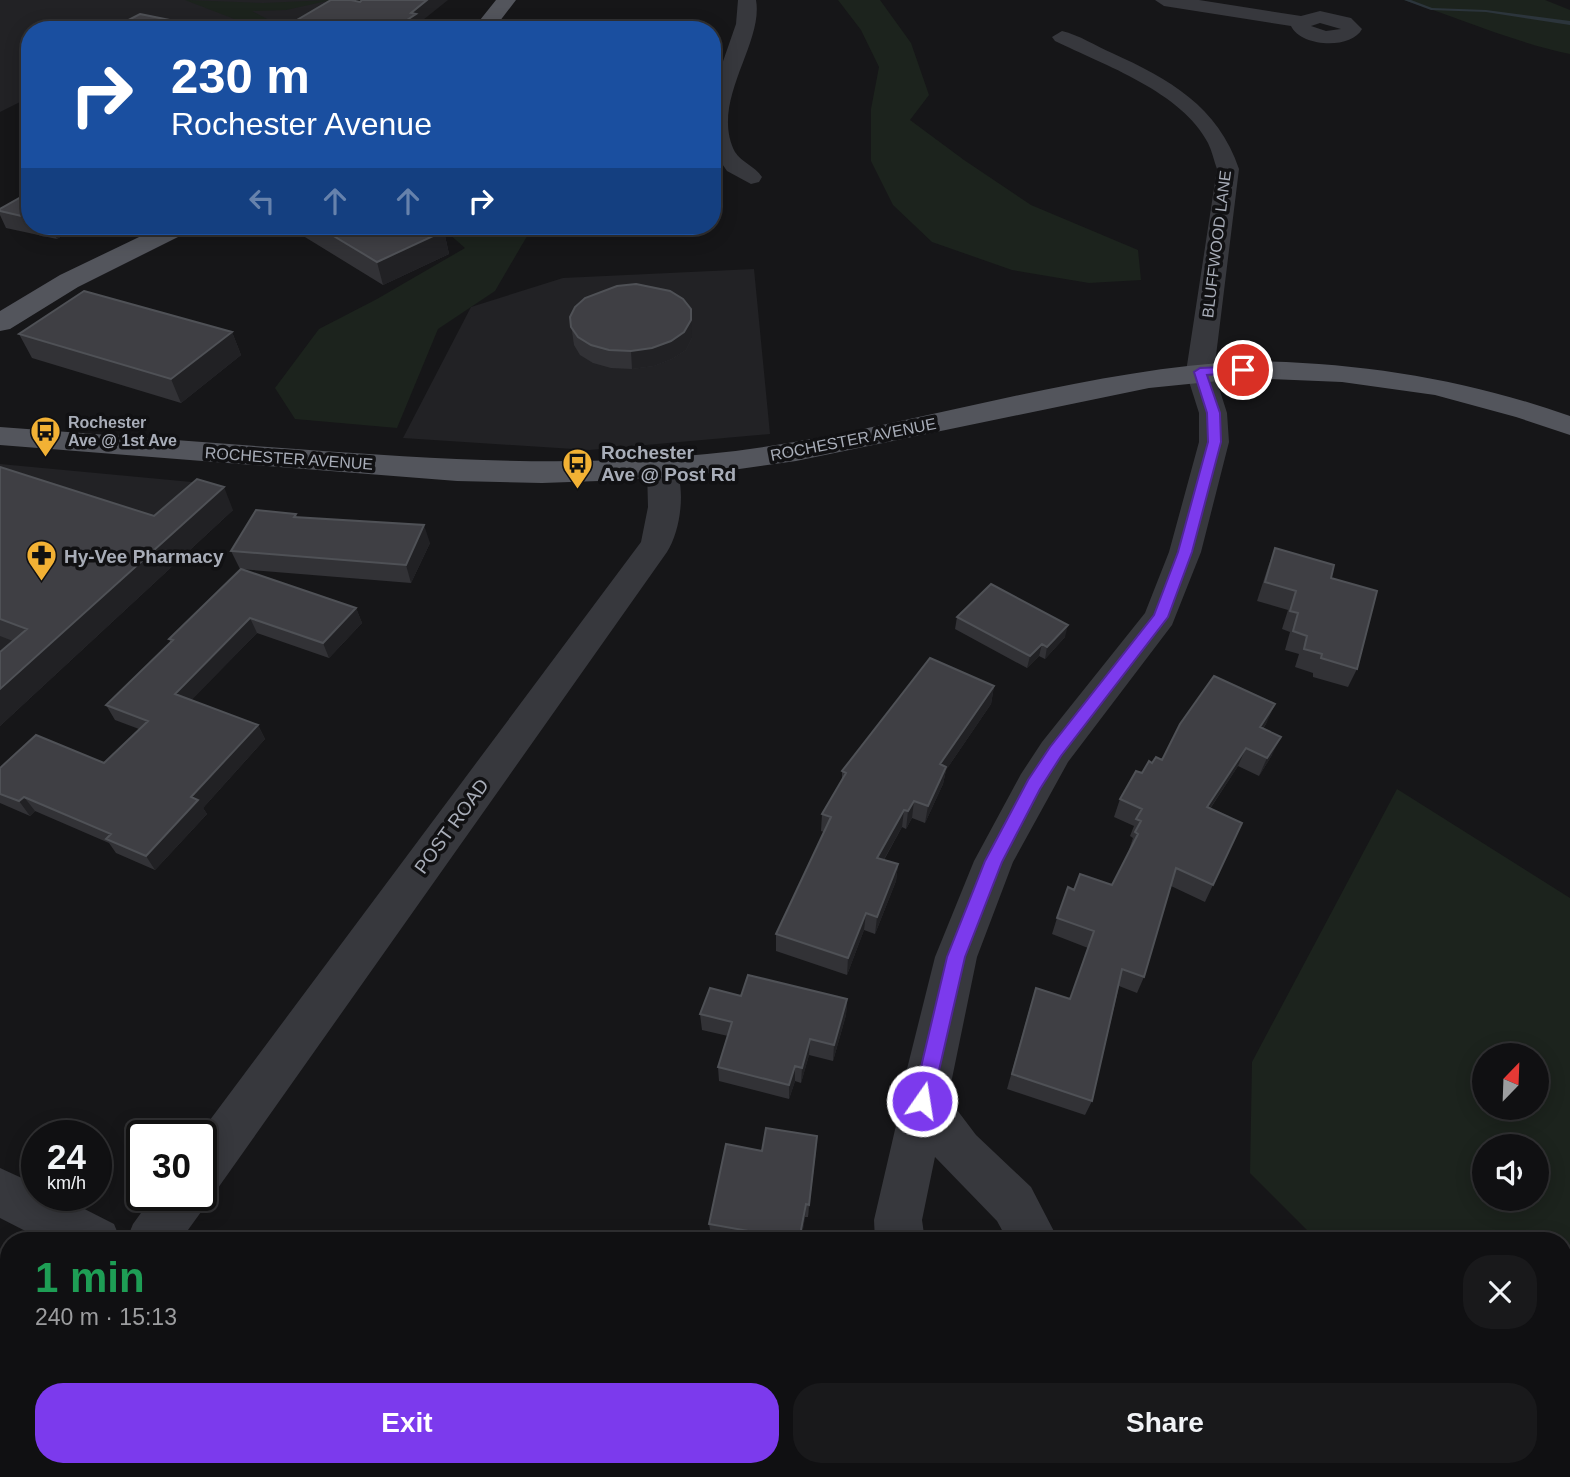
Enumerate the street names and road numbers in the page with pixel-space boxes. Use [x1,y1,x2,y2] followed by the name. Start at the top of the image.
[1199,169,1234,319] street label: BLUFFWOOD LANE
[769,415,937,464] street label: ROCHESTER AVENUE
[204,444,374,473] street label: ROCHESTER AVENUE
[410,775,493,878] street label: POST ROAD

